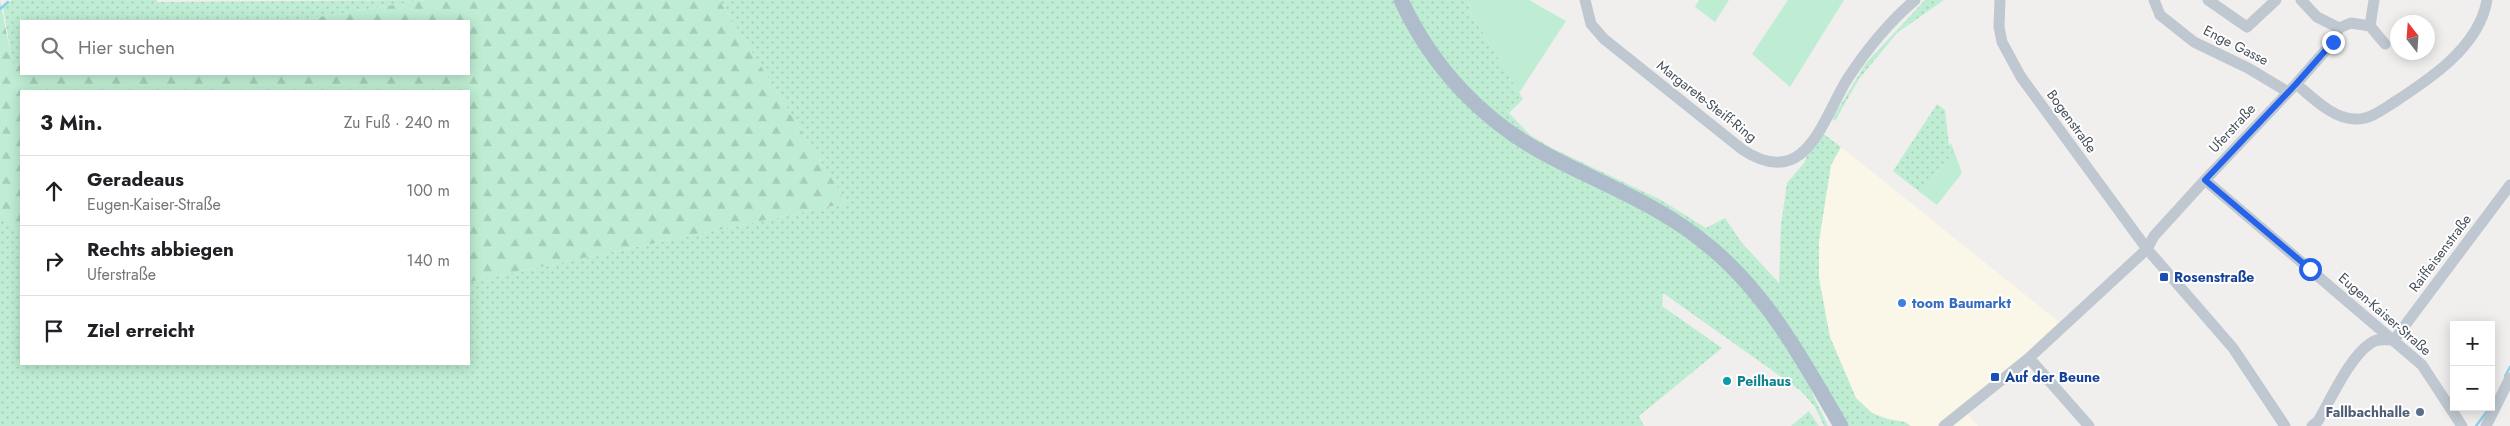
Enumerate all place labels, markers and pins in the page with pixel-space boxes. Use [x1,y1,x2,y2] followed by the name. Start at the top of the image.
[2174,267,2254,287] place label: Rosenstraße
[2158,271,2170,283] marker: Rosenstraße
[1912,293,2011,313] place label: toom Baumarkt
[1896,297,1908,309] marker: toom Baumarkt
[2004,367,2100,387] place label: Auf der Beune
[1737,371,1792,391] place label: Peilhaus
[1989,371,2001,383] marker: Auf der Beune
[1721,375,1733,387] marker: Peilhaus
[2325,402,2410,422] place label: Fallbachhalle
[2414,406,2426,418] marker: Fallbachhalle

